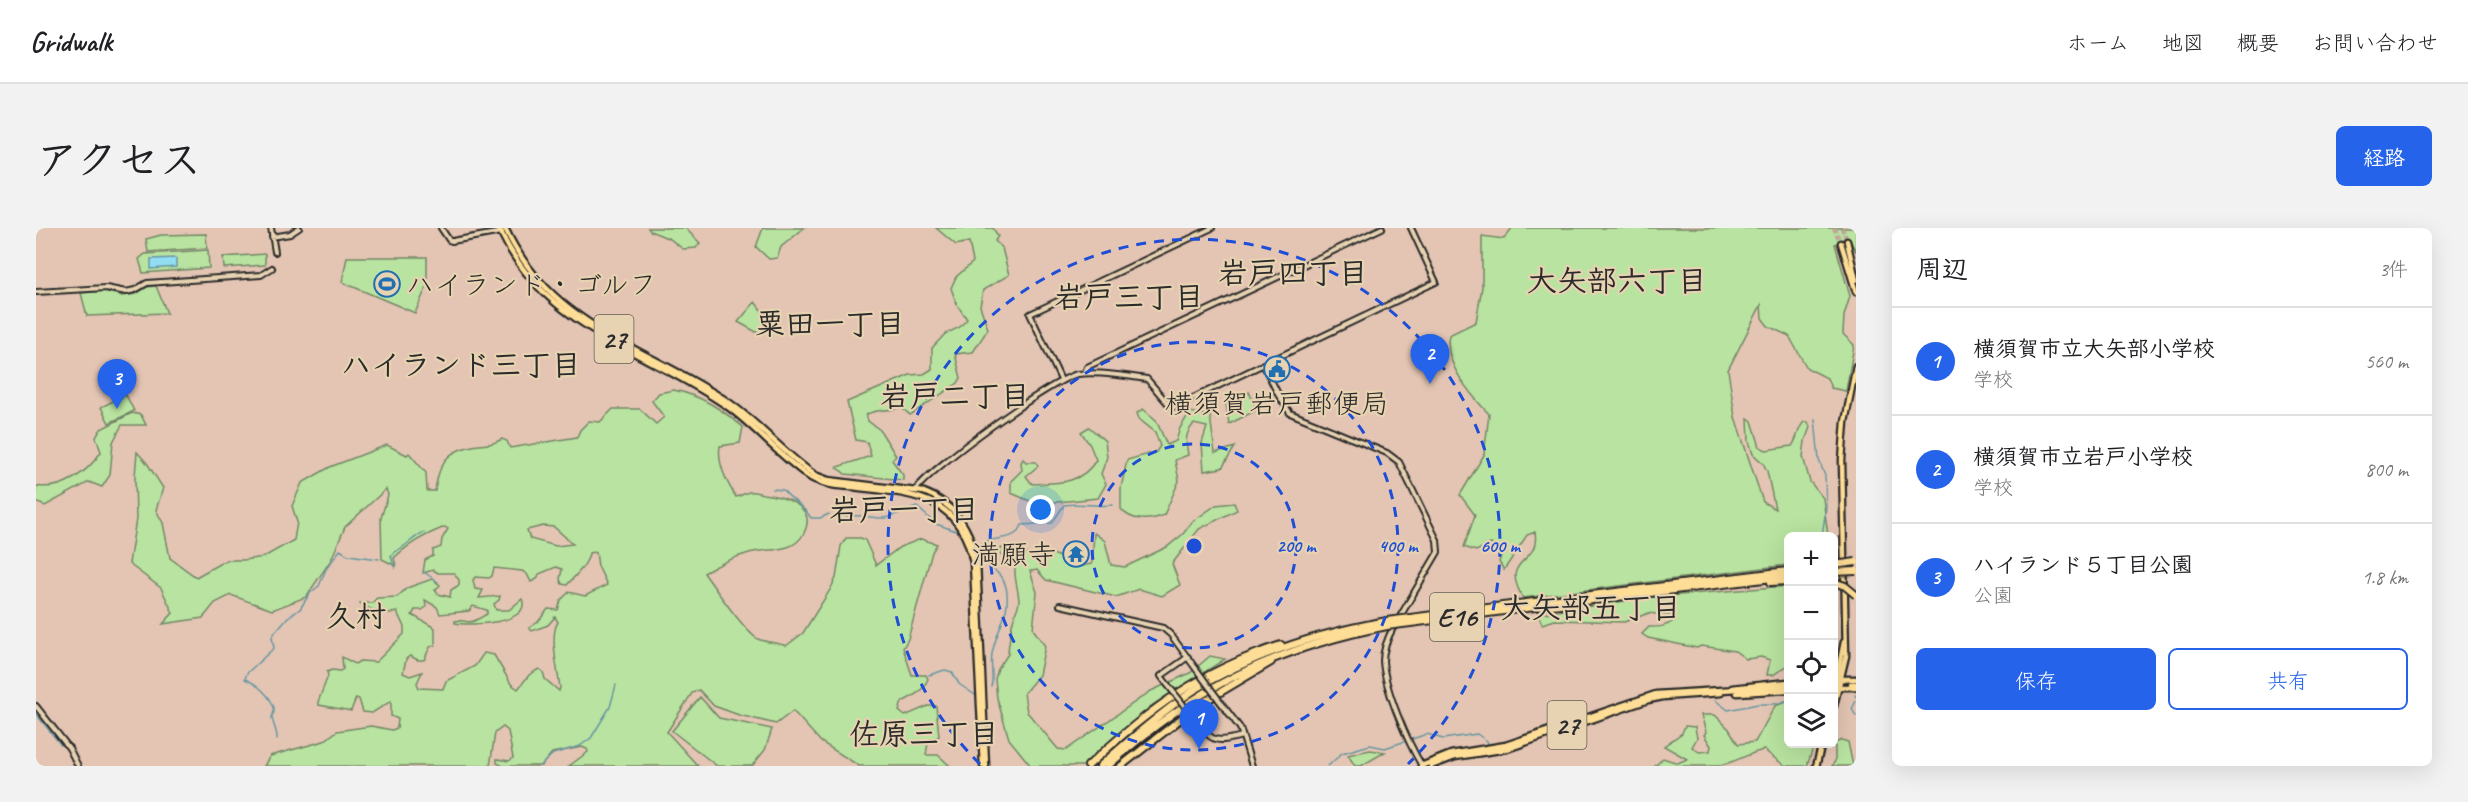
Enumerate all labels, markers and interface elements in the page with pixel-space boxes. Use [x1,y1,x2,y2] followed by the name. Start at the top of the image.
[30,24,112,59] text: Gridwalk
[2067,30,2129,56] text: ホーム
[2162,30,2204,56] text: 地図
[2237,30,2279,56] text: 概要
[2312,30,2438,56] text: お問い合わせ
[2336,126,2432,186] button: 経路
[36,134,201,187] text: アクセス
[1916,253,1968,286] text: 周辺
[1218,254,1368,292] district label: 岩戸四丁目
[2379,257,2408,282] text: 3件
[1527,262,1707,300] district label: 大矢部六丁目
[406,267,657,302] place label: ハイランド・ゴルフ
[372,269,402,299] sports icon: ハイランド・ゴルフ
[1054,278,1204,316] district label: 岩戸三丁目
[755,305,905,343] district label: 粟田一丁目
[594,315,634,363] road number: 27
[1410,334,1450,384] pin: 2
[1973,335,2215,363] text: 横須賀市立大矢部小学校
[341,346,581,384] district label: ハイランド三丁目
[1931,349,1940,374] text: 1
[2365,349,2408,374] text: 560 m
[1262,354,1292,384] public building icon: 横須賀岩戸郵便局
[98,360,136,409] pin: 3
[1973,367,2013,392] text: 学校
[880,377,1030,415] district label: 岩戸二丁目
[1165,386,1389,421] place label: 横須賀岩戸郵便局
[1973,443,2193,471] text: 横須賀市立岩戸小学校
[1931,457,1940,482] text: 2
[2365,457,2408,482] text: 800 m
[1973,475,2013,500] text: 学校
[829,491,979,529] district label: 岩戸一丁目
[1026,495,1055,524] your location
[1784,532,1838,748] map controls
[1784,532,1838,586] button: +
[1277,535,1317,557] text: 200 m
[1379,535,1419,557] text: 400 m
[1480,535,1521,557] text: 600 m
[1184,536,1204,556] centre of rings
[972,537,1056,572] place label: 満願寺
[1061,539,1091,569] temple icon: 満願寺
[1973,551,2193,579] text: ハイランド５丁目公園
[1931,565,1940,590] text: 3
[2362,565,2408,590] text: 1.8 km
[1973,583,2013,608] text: 公園
[1784,586,1838,640] button: −
[1501,589,1681,627] district label: 大矢部五丁目
[1430,593,1484,641] road number: E16
[326,597,386,635] district label: 久村
[1784,640,1838,694] button: locate
[1916,648,2156,710] button: 保存
[2168,648,2408,710] button: 共有
[1784,694,1838,748] button: layers
[1180,700,1218,749] pin: 1
[1548,701,1586,749] road number: 27
[849,715,999,753] district label: 佐原三丁目

